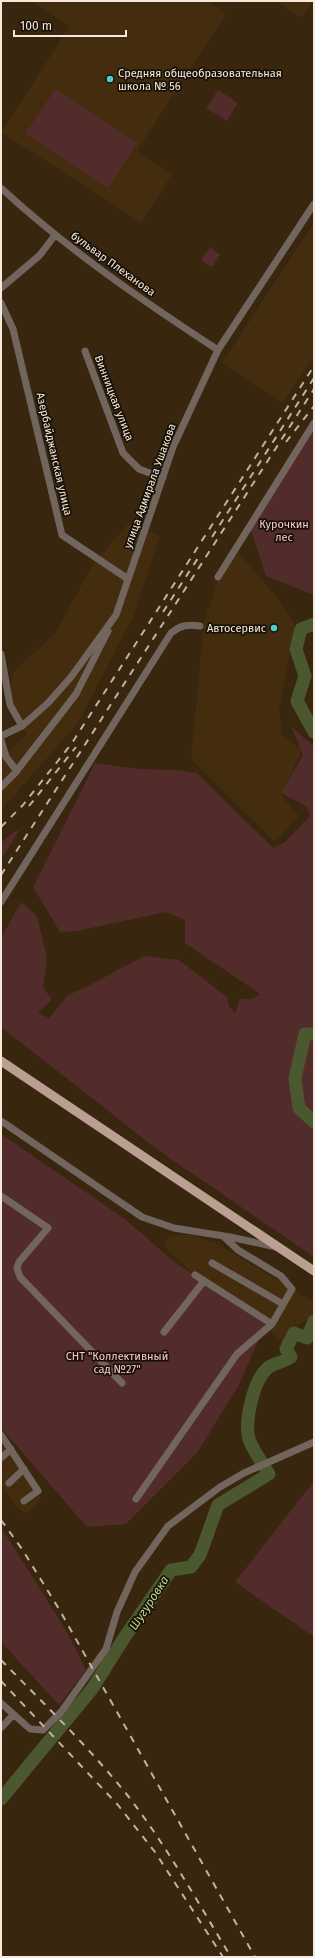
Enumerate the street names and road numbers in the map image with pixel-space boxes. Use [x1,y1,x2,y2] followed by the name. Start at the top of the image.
[68,229,158,299] street label: бульвар Плеханова
[92,353,136,443] street label: Винницкая улица
[34,391,74,517] street label: Азербайджанская улица
[121,422,179,550] street label: улица Адмирала Ушакова

